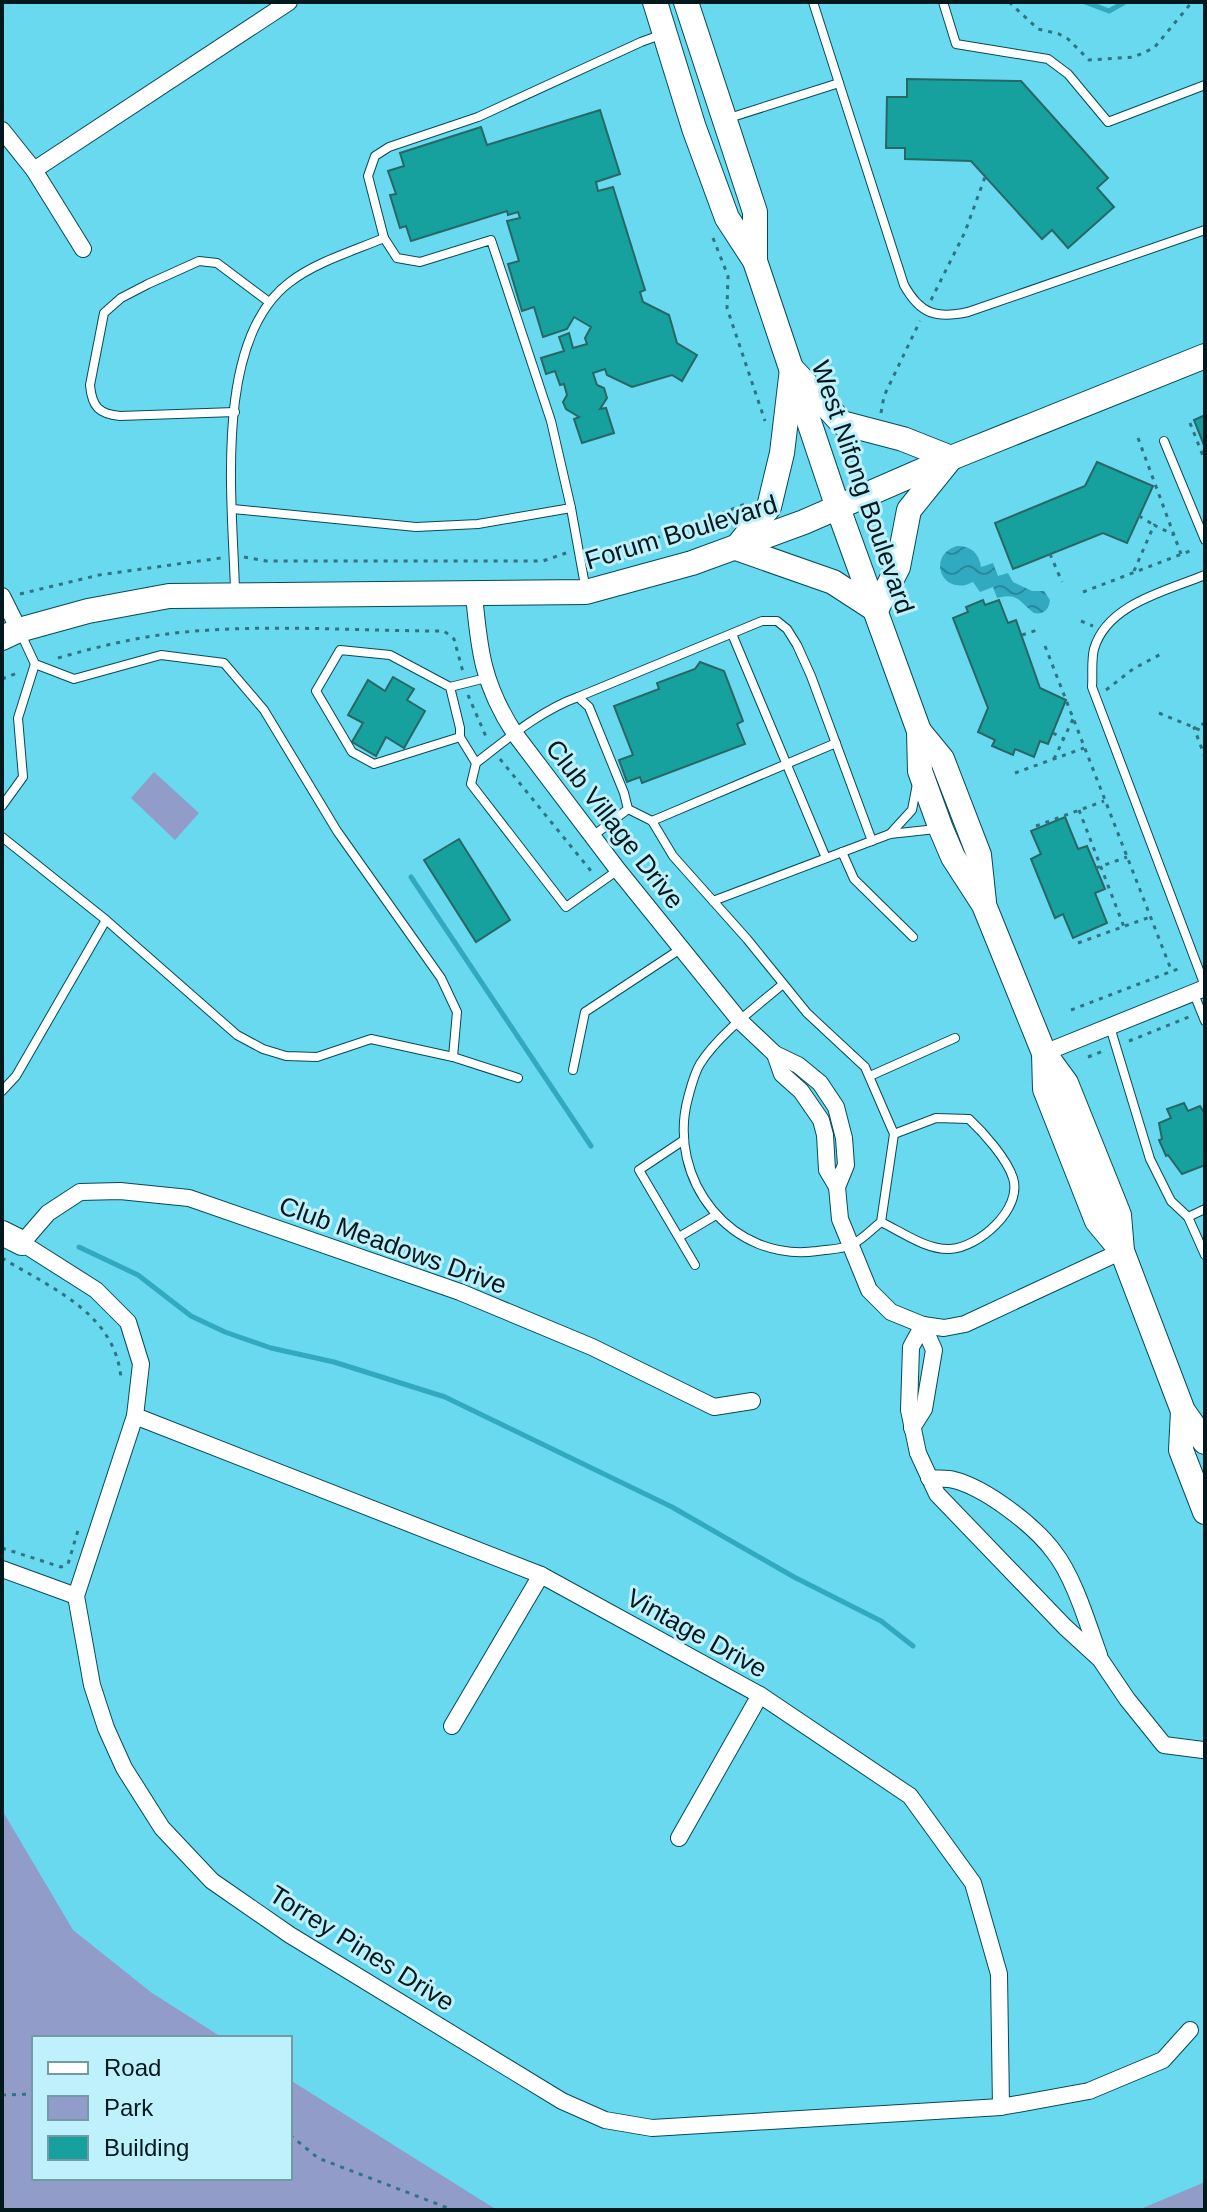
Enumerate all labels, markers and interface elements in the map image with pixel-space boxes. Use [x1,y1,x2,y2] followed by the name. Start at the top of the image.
[806,357,920,617] street label: West Nifong Boulevard
[581,489,781,575] street label: Forum Boulevard
[540,734,690,914] street label: Club Village Drive
[275,1190,511,1300] street label: Club Meadows Drive
[622,1582,772,1684] street label: Vintage Drive
[264,1879,460,2017] street label: Torrey Pines Drive
[32,2036,292,2180] legend
[104,2054,161,2081] text: Road
[104,2094,154,2121] text: Park
[104,2134,189,2161] text: Building

